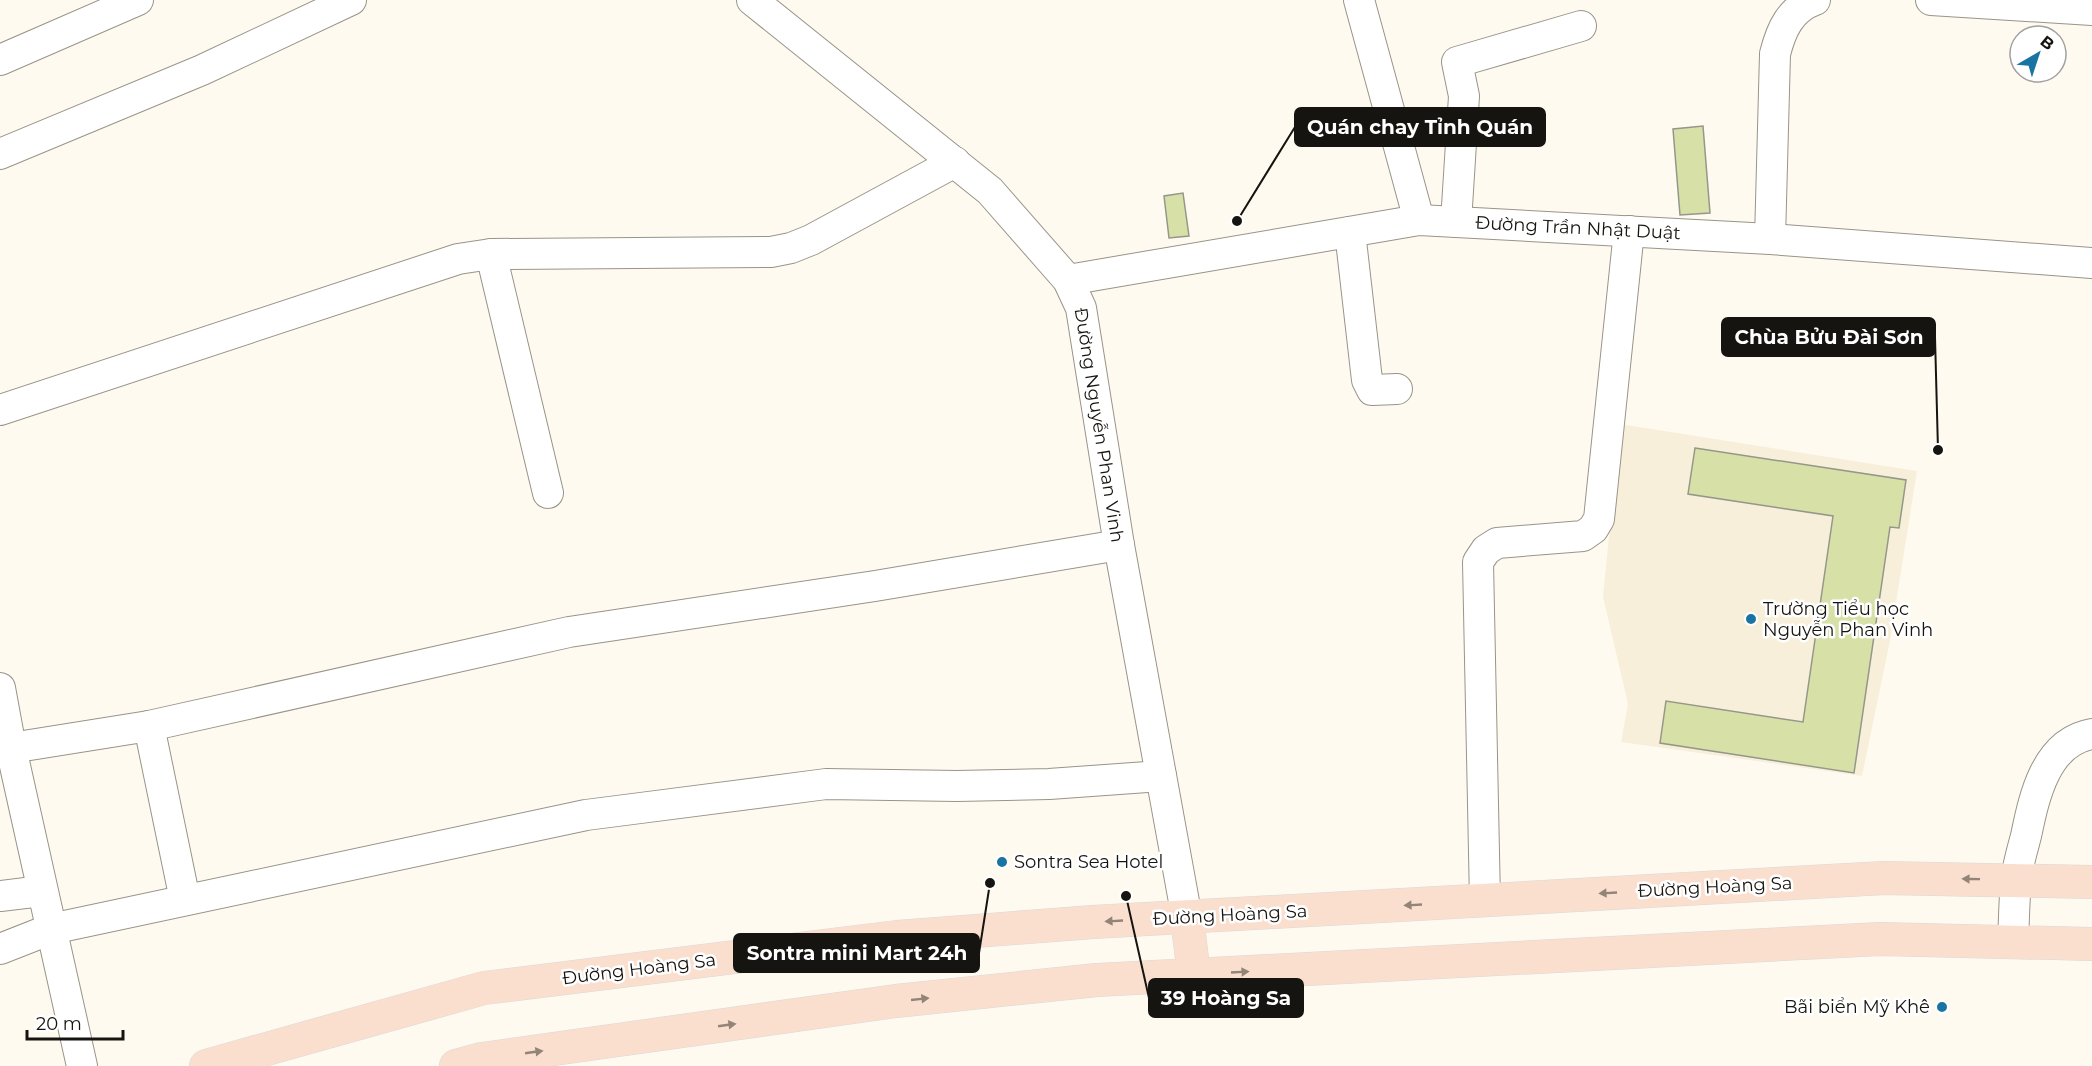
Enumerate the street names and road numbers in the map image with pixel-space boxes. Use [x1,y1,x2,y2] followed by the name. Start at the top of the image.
[1475,212,1681,244] street label: Đường Trần Nhật Duật
[1070,306,1128,544] street label: Đường Nguyễn Phan Vinh
[1637,872,1793,902] street label: Đường Hoàng Sa
[1152,900,1308,930] street label: Đường Hoàng Sa
[561,949,717,989] street label: Đường Hoàng Sa

